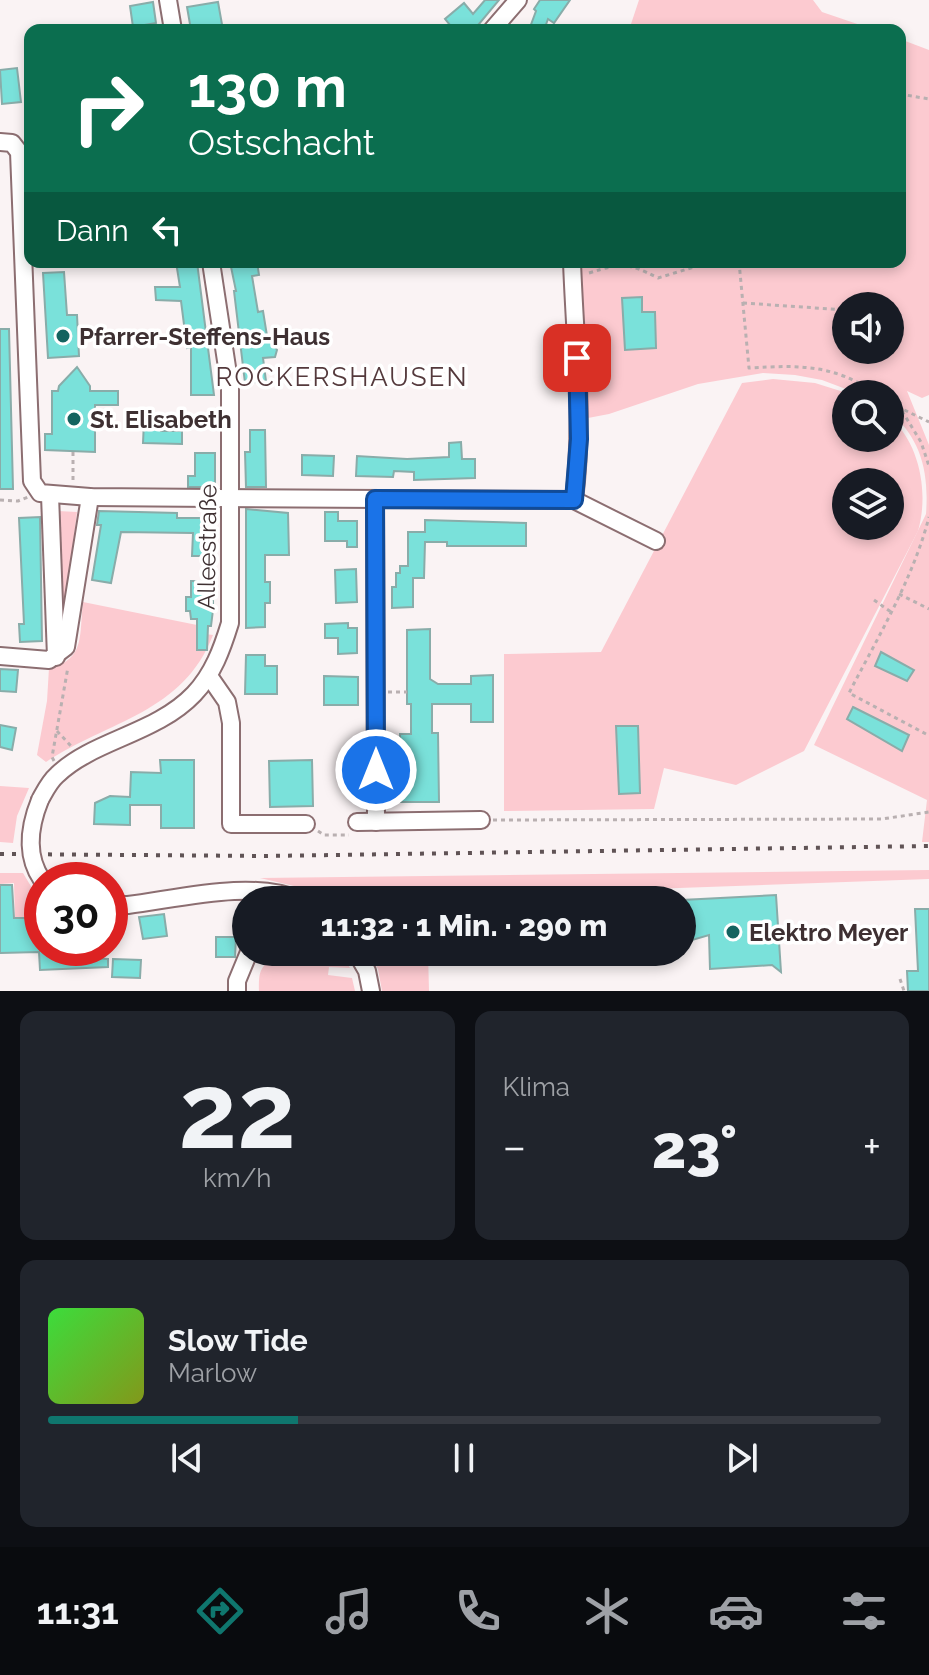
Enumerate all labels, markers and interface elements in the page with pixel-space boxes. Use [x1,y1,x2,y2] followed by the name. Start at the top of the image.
[188,54,347,120] text: 130 m
[56,56,160,160] icon: right
[188,121,375,163] text: Ostschacht
[145,208,189,252] icon: left
[56,213,129,248] text: Dann
[832,292,904,540] map controls
[832,292,904,364] button: sound
[79,322,330,351] place label: Pfarrer-Steffens-Haus
[543,324,611,392] pin
[54,327,72,345] marker: Pfarrer-Steffens-Haus
[555,336,599,380] icon: arrive
[216,362,468,392] district label: ROCKERSHAUSEN
[832,380,904,452] button: search
[90,405,232,434] place label: St. Elisabeth
[65,410,83,428] marker: St. Elisabeth
[832,468,904,540] button: layers
[191,484,223,610] street label: Alleestraße
[334,728,418,812] position arrow
[24,862,128,966] speed limit sign: 30
[321,908,607,943] text: 11:32 · 1 Min. · 290 m
[749,918,908,947] place label: Elektro Meyer
[724,923,742,941] marker: Elektro Meyer
[179,1050,296,1172] text: 22
[503,1072,570,1102] text: Klima
[652,1112,737,1182] text: 23°
[503,1121,526,1172] text: −
[863,1121,881,1172] text: +
[203,1163,272,1193] text: km/h
[168,1323,308,1358] text: Slow Tide
[168,1358,257,1388] text: Marlow
[165,1436,209,1480] icon: previous
[442,1436,486,1480] icon: pause
[720,1436,764,1480] icon: next
[192,1583,248,1639] icon: directions
[321,1583,377,1639] icon: music
[450,1583,506,1639] icon: phone
[579,1583,635,1639] icon: climate
[708,1583,764,1639] icon: car
[836,1583,892,1639] icon: filters
[36,1590,119,1632] text: 11:31

